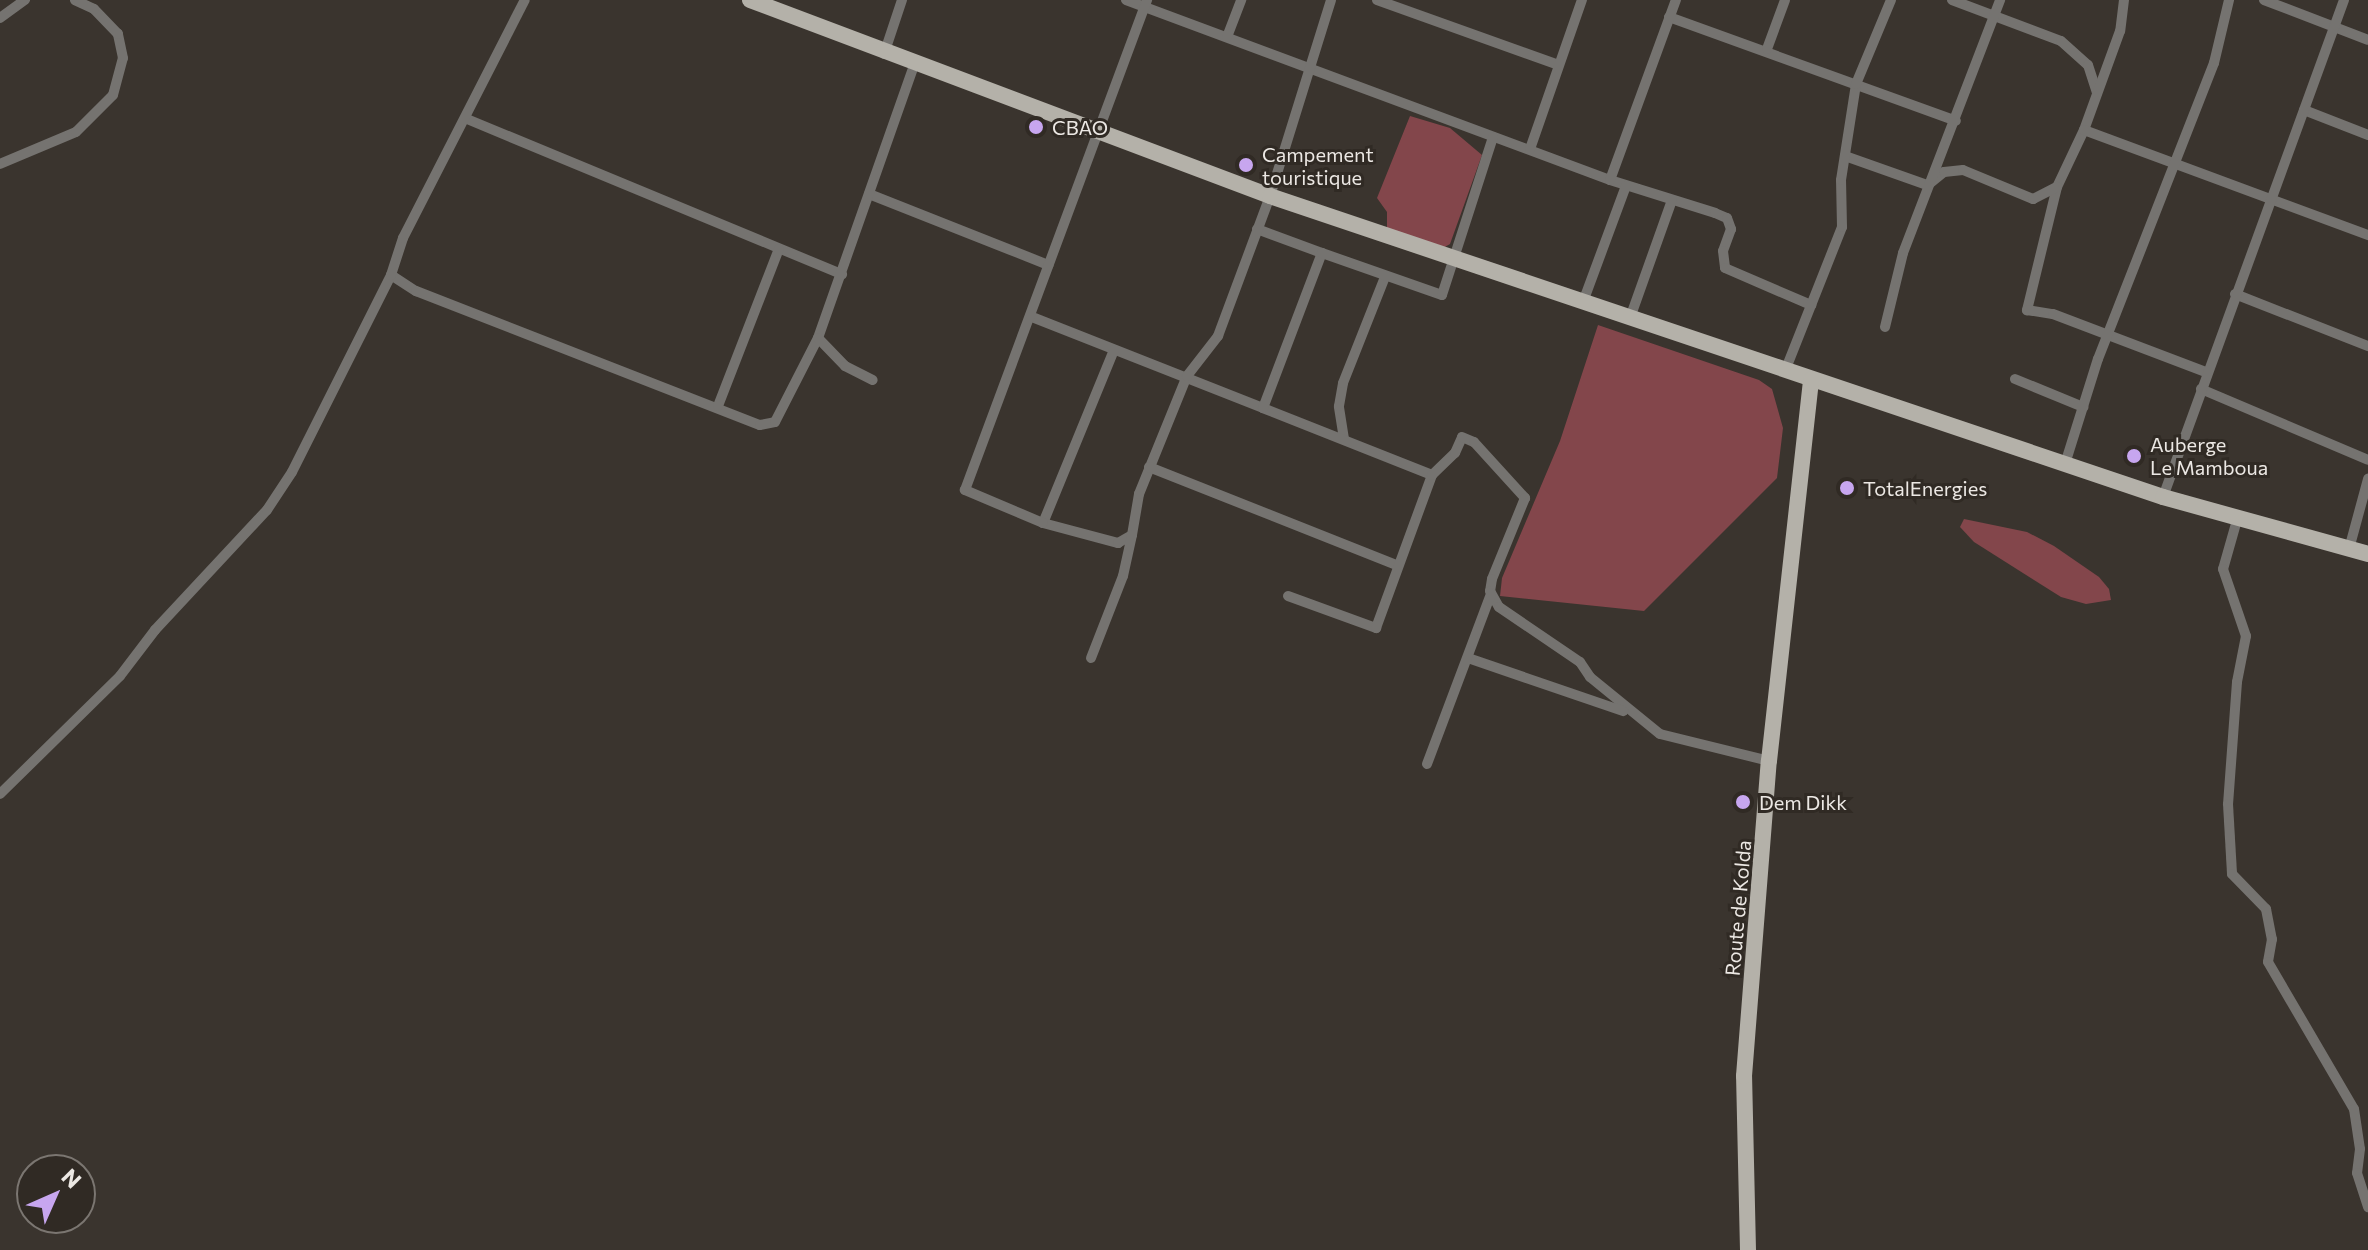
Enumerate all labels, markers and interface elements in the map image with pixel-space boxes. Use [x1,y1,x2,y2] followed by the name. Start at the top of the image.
[1052,115,1108,139] place label: CBAO
[1027,118,1045,136] marker: CBAO
[1262,142,1374,189] place label: Campement touristique
[1237,156,1255,174] marker: Campement touristique
[2150,432,2268,479] place label: Auberge Le Mamboua
[2125,447,2143,465] marker: Auberge Le Mamboua
[1863,476,1987,500] place label: TotalEnergies
[1838,479,1856,497] marker: TotalEnergies
[1759,790,1847,814] place label: Dem Dikk
[1734,793,1752,811] marker: Dem Dikk
[1720,839,1756,977] street label: Route de Kolda
[16,1154,96,1234] north arrow
[57,1163,87,1193] text: N

